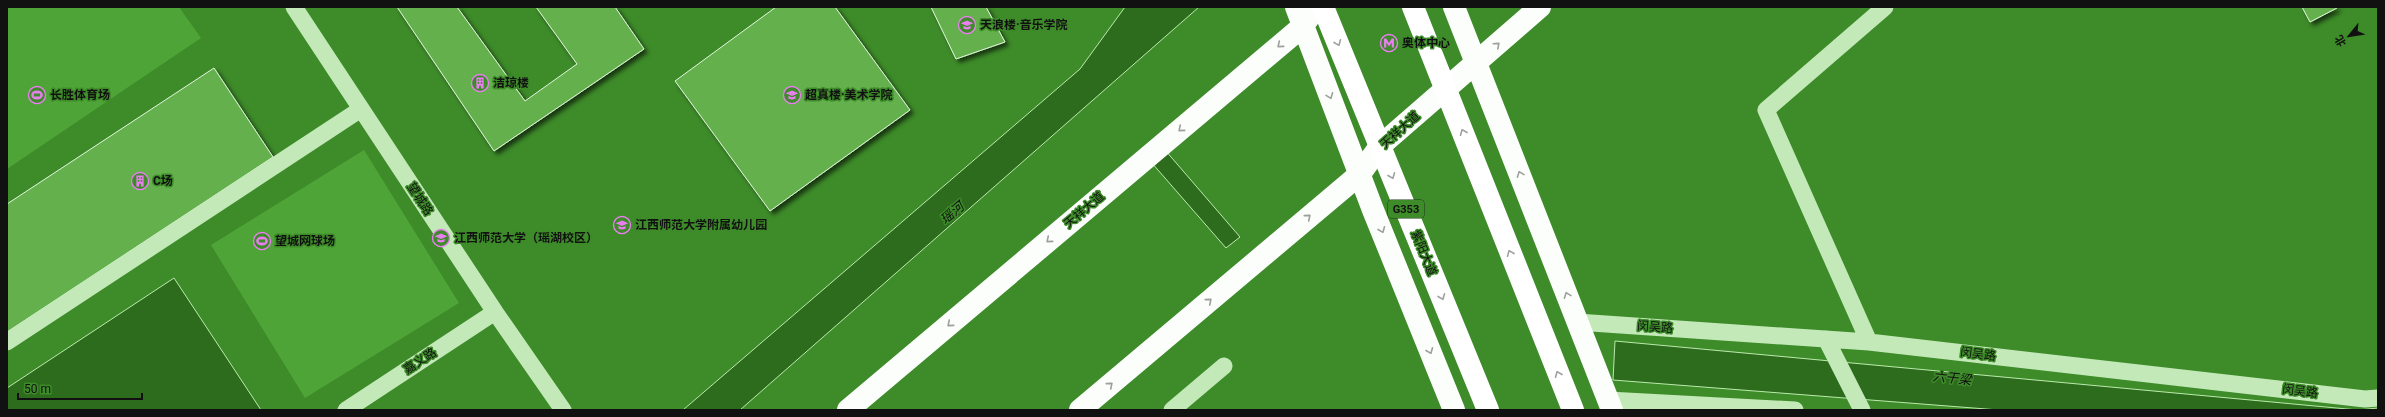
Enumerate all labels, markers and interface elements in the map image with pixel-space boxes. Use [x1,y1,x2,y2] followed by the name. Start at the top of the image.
[957,15,977,35] school or university icon: 天浪楼·音乐学院
[2329,16,2369,56] north arrow
[980,18,1068,32] place label: 天浪楼·音乐学院
[1379,33,1399,53] metro station icon: 奥体中心
[2332,33,2349,49] text: 北
[1402,36,1450,50] place label: 奥体中心
[1333,39,1341,47] one-way arrow
[1278,41,1285,48] one-way arrow
[1492,42,1499,49] one-way arrow
[470,73,490,93] building icon: 洁琼楼
[493,76,529,90] place label: 洁琼楼
[27,85,47,105] sports icon: 长胜体育场
[782,85,802,105] school or university icon: 超真楼·美术学院
[50,88,110,102] place label: 长胜体育场
[805,88,893,102] place label: 超真楼·美术学院
[1325,92,1333,99] one-way arrow
[1377,109,1423,151] street label: 天祥大道
[1178,125,1186,132] one-way arrow
[1459,128,1467,135] one-way arrow
[130,171,150,191] building icon: C场
[1516,171,1524,178] one-way arrow
[1388,173,1396,180] one-way arrow
[153,174,173,188] place label: C场
[404,180,436,218] street label: 望城路
[1061,189,1107,231] street label: 天祥大道
[937,197,969,227] water label: 瑶河
[1388,200,1424,218] road number: G353
[612,215,632,235] school or university icon: 江西师范大学附属幼儿园
[1304,215,1311,222] one-way arrow
[635,218,767,232] place label: 江西师范大学附属幼儿园
[1377,226,1385,233] one-way arrow
[431,228,451,248] school or university icon: 江西师范大学（瑶湖校区）
[1409,228,1439,278] street label: 紫阳大道
[252,231,272,251] sports icon: 望城网球场
[454,231,598,245] place label: 江西师范大学（瑶湖校区）
[275,234,335,248] place label: 望城网球场
[1047,235,1054,242] one-way arrow
[1507,249,1515,256] one-way arrow
[1564,292,1572,300] one-way arrow
[1437,293,1445,300] one-way arrow
[1204,298,1212,305] one-way arrow
[947,319,955,326] one-way arrow
[1637,319,1673,335] street label: 闵吴路
[401,345,439,377] street label: 嘉义路
[1959,345,1997,363] street label: 闵吴路
[1426,347,1434,354] one-way arrow
[1932,369,1973,388] water label: 六干梁
[1555,370,1563,377] one-way arrow
[18,375,142,401] scale bar
[24,382,51,396] text: 50 m
[1105,382,1112,389] one-way arrow
[2281,382,2319,400] street label: 闵吴路

